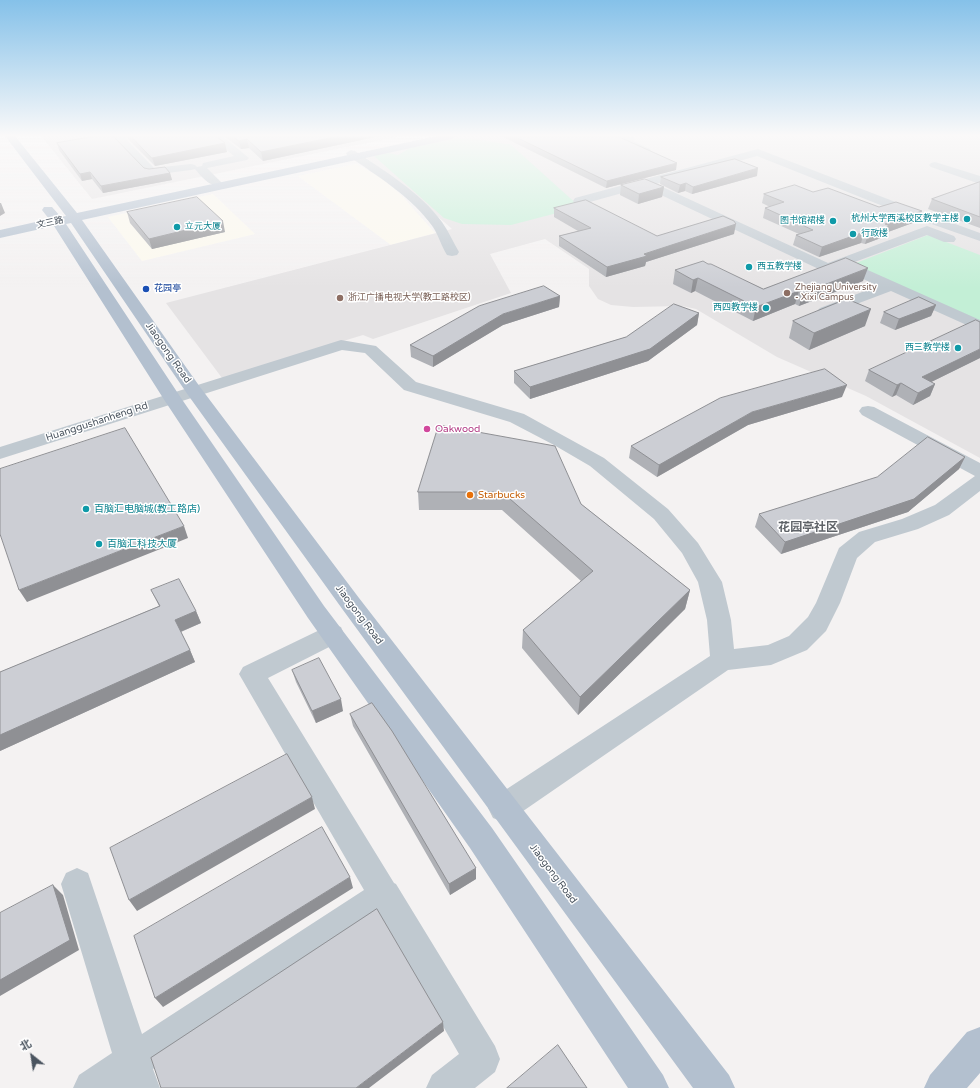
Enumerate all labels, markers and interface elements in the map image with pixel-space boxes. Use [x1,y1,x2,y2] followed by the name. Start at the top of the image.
[851,214,959,224] place label: 杭州大学西溪校区教学主楼
[962,214,972,224] marker: 杭州大学西溪校区教学主楼
[36,215,64,231] street label: 文三路
[780,216,825,226] place label: 图书馆裙楼
[828,216,838,226] marker: 图书馆裙楼
[172,222,182,232] marker: 立元大厦
[185,222,221,232] place label: 立元大厦
[848,229,858,239] marker: 行政楼
[861,229,888,239] place label: 行政楼
[744,262,754,272] marker: 西五教学楼
[757,262,802,272] place label: 西五教学楼
[795,283,877,304] place label: Zhejiang University - Xixi Campus
[141,284,151,294] marker: 花园亭
[154,284,181,294] place label: 花园亭
[782,288,792,298] marker: Zhejiang University - Xixi Campus
[335,293,345,303] marker: 浙江广播电视大学(教工路校区)
[348,293,471,303] place label: 浙江广播电视大学(教工路校区)
[713,303,758,313] place label: 西四教学楼
[761,303,771,313] marker: 西四教学楼
[143,320,193,386] street label: Jiaogong Road
[905,343,950,353] place label: 西三教学楼
[953,343,963,353] marker: 西三教学楼
[44,400,150,444] street label: Huanggushanheng Rd
[435,423,480,435] place label: Oakwood
[422,424,432,434] marker: Oakwood
[478,489,525,501] place label: Starbucks
[465,490,475,500] marker: Starbucks
[94,503,200,515] place label: 百脑汇电脑城(教工路店)
[81,504,91,514] marker: 百脑汇电脑城(教工路店)
[778,521,838,535] district label: 花园亭社区
[107,538,177,550] place label: 百脑汇科技大厦
[94,539,104,549] marker: 百脑汇科技大厦
[333,583,385,647] street label: Jiaogong Road
[527,842,579,906] street label: Jiaogong Road
[12,1036,52,1076] north arrow
[18,1037,34,1054] text: 北

